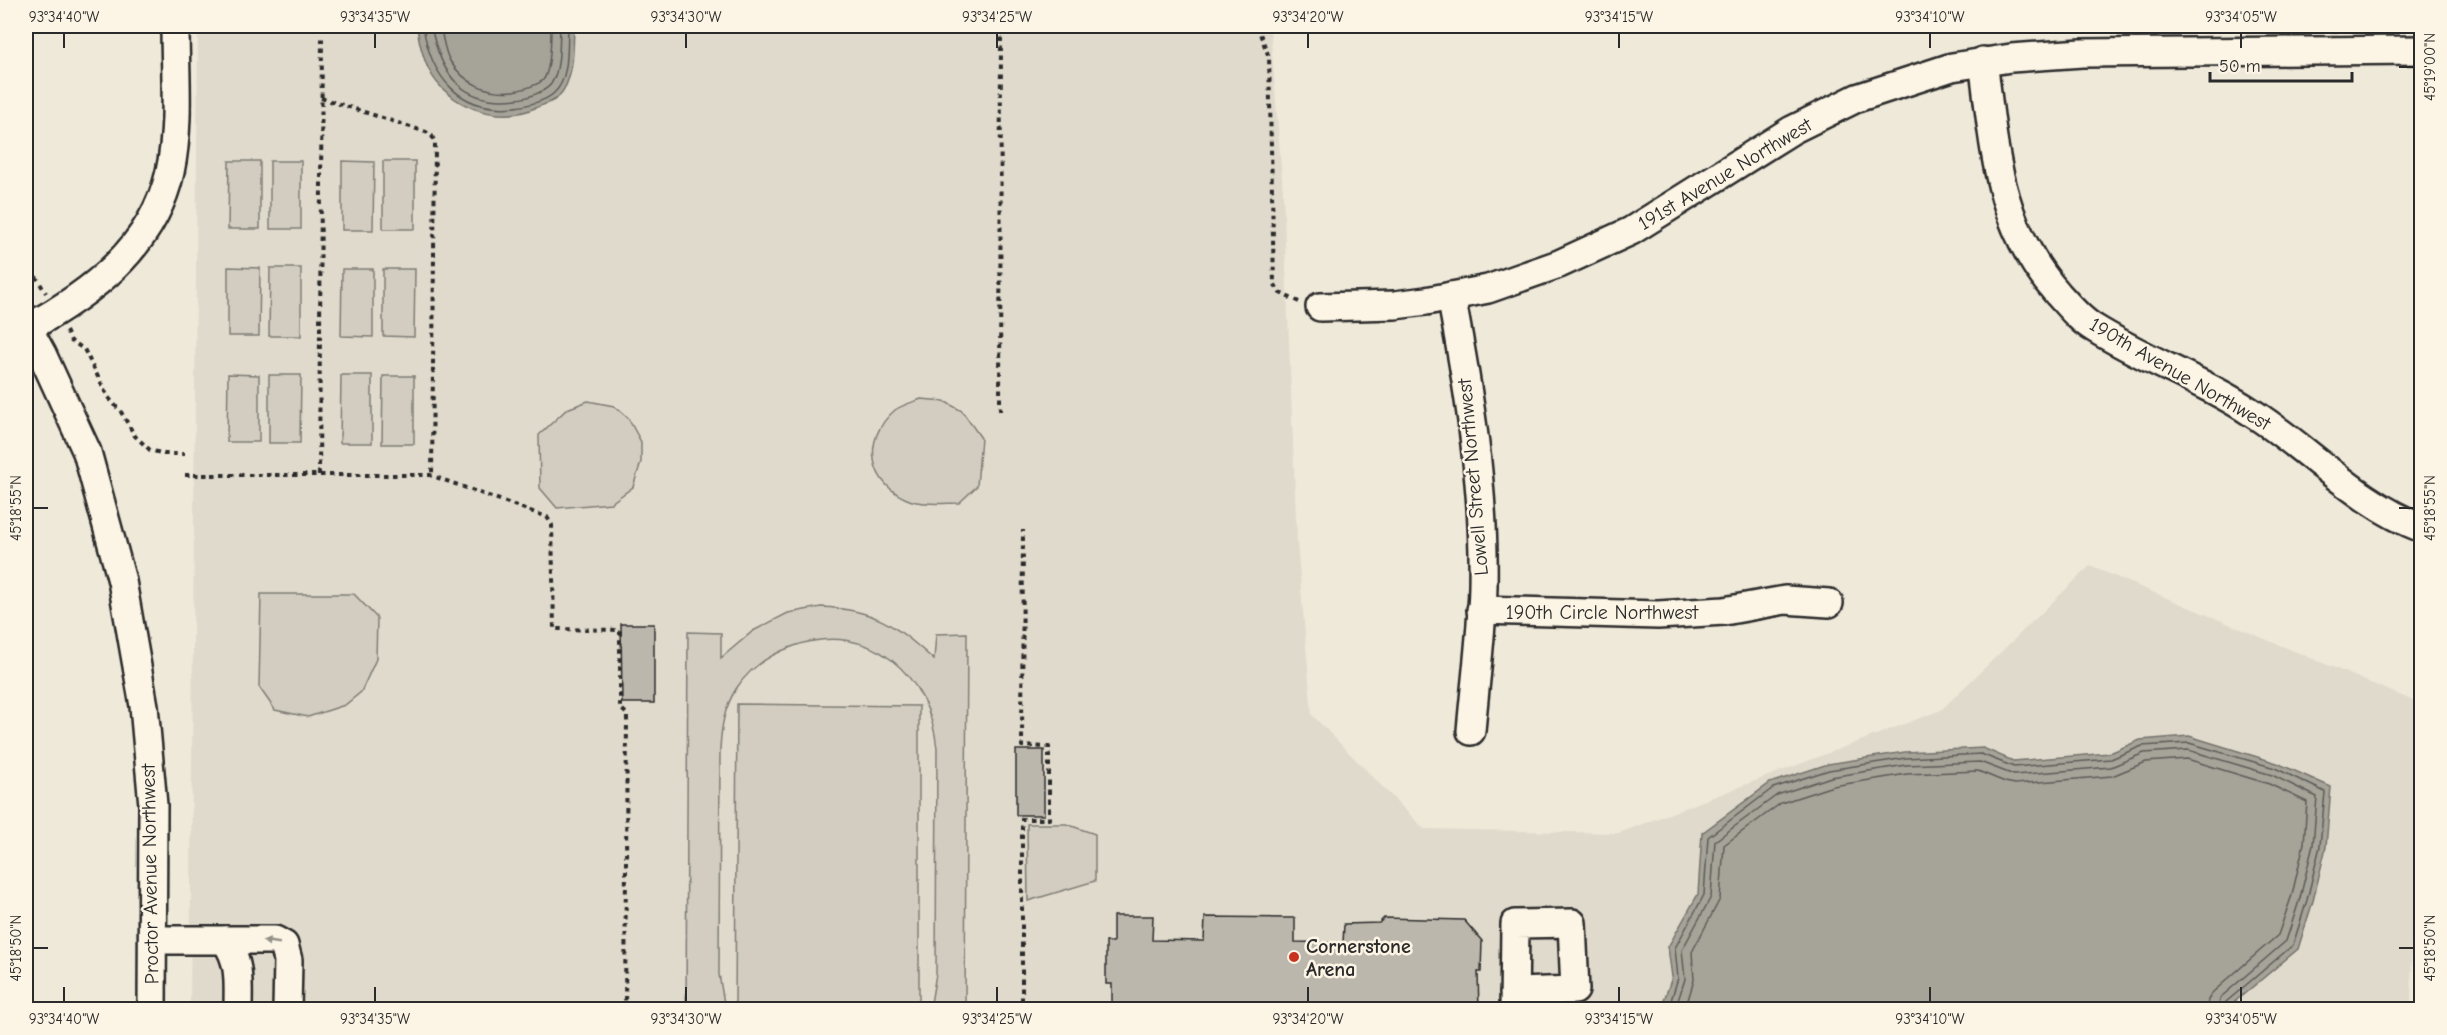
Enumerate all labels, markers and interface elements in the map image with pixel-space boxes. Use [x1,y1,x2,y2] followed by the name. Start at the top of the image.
[29,8,99,26] text: 93°34'40"W
[340,8,410,26] text: 93°34'35"W
[651,8,721,26] text: 93°34'30"W
[962,8,1032,26] text: 93°34'25"W
[1272,8,1344,26] text: 93°34'20"W
[1585,8,1653,26] text: 93°34'15"W
[1895,8,1965,26] text: 93°34'10"W
[2205,8,2277,26] text: 93°34'05"W
[2421,33,2439,101] text: 45°19'00"N
[2210,45,2352,83] scale bar
[2219,56,2261,77] text: 50 m
[1634,112,1817,235] street label: 191st Avenue Northwest
[2085,313,2276,436] street label: 190th Avenue Northwest
[1453,376,1493,576] street label: Lowell Street Northwest
[7,475,25,541] text: 45°18'55"N
[2421,475,2439,541] text: 45°18'55"N
[1506,601,1700,624] street label: 190th Circle Northwest
[137,762,163,985] street label: Proctor Avenue Northwest
[7,915,25,981] text: 45°18'50"N
[2421,915,2439,981] text: 45°18'50"N
[1306,935,1411,981] place label: Cornerstone Arena
[261,937,280,946] one-way arrow
[1287,950,1301,964] marker: Cornerstone Arena
[29,1010,99,1028] text: 93°34'40"W
[340,1010,410,1028] text: 93°34'35"W
[651,1010,721,1028] text: 93°34'30"W
[962,1010,1032,1028] text: 93°34'25"W
[1272,1010,1344,1028] text: 93°34'20"W
[1585,1010,1653,1028] text: 93°34'15"W
[1895,1010,1965,1028] text: 93°34'10"W
[2205,1010,2277,1028] text: 93°34'05"W

